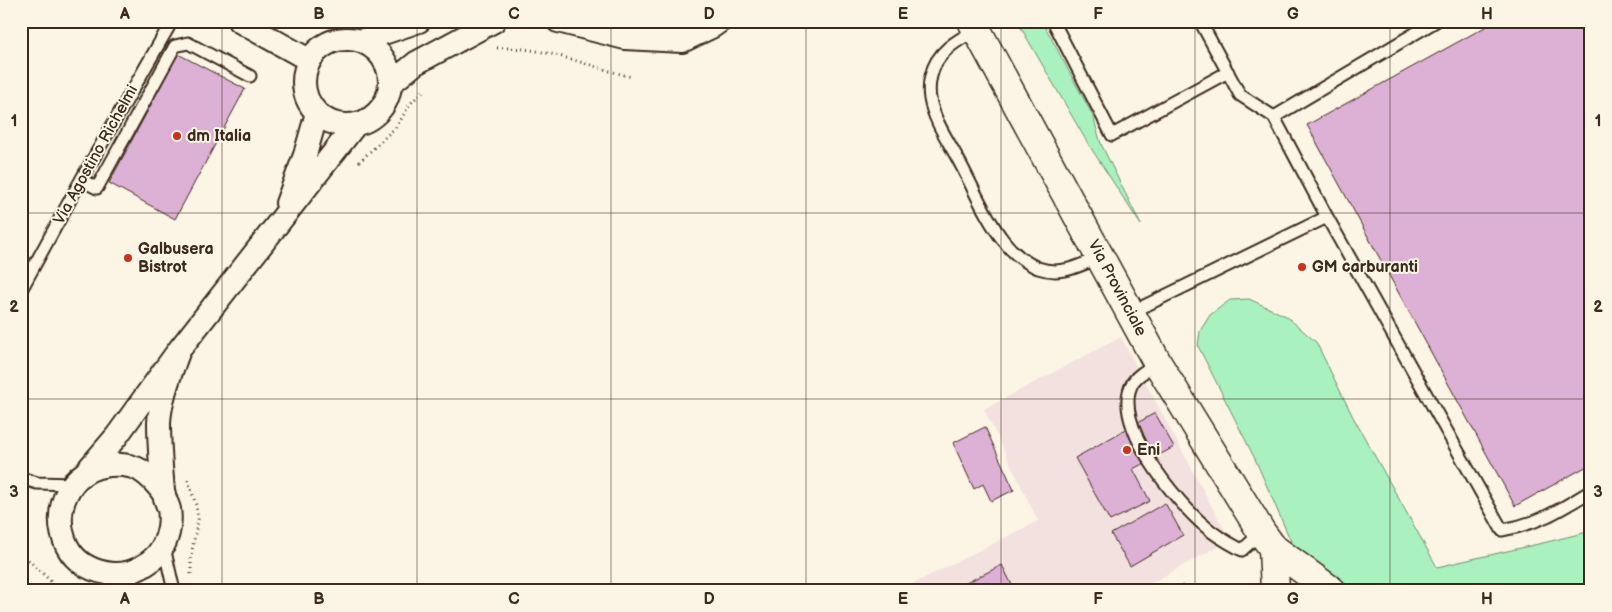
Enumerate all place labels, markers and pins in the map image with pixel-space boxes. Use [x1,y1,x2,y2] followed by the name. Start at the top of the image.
[187,127,251,146] place label: dm Italia
[171,130,183,142] marker: dm Italia
[138,240,214,277] place label: Galbusera Bistrot
[122,252,134,264] marker: Galbusera Bistrot
[1312,258,1418,277] place label: GM carburanti
[1296,261,1308,273] marker: GM carburanti
[1137,441,1160,460] place label: Eni
[1121,444,1133,456] marker: Eni

